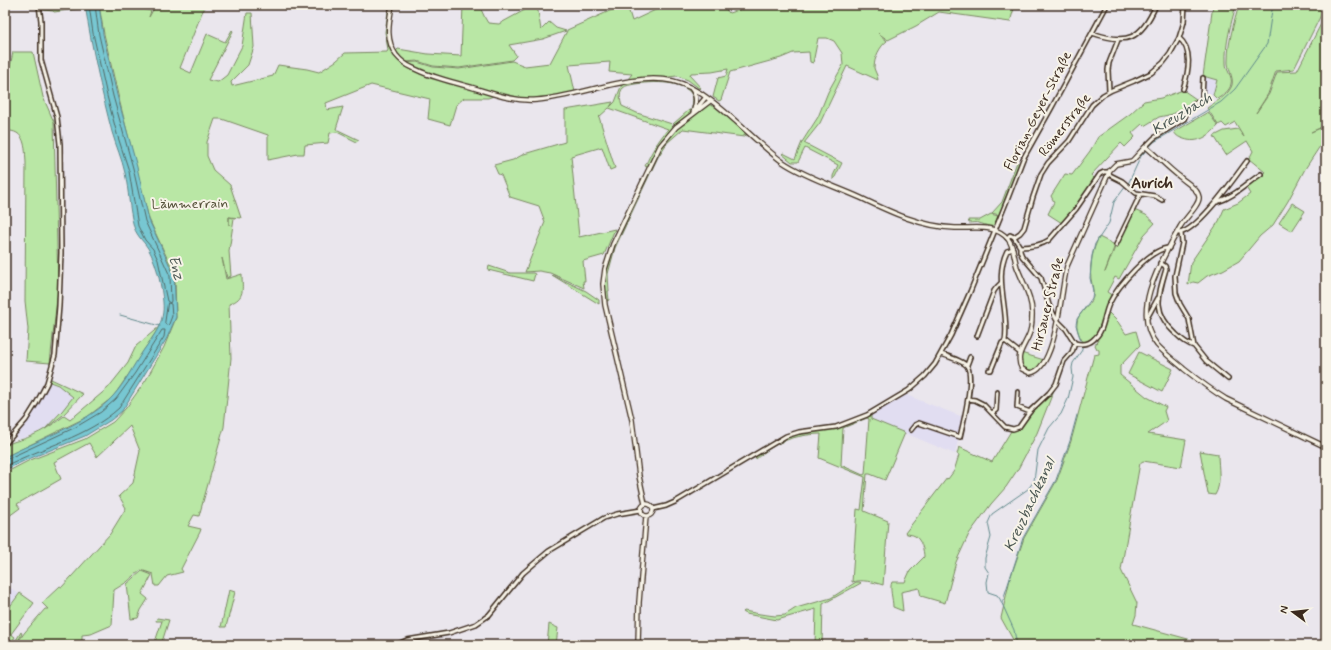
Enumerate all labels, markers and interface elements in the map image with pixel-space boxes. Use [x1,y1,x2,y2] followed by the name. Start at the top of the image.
[1000,48,1076,174] street label: Florian-Geyer-Straße
[1148,88,1216,140] water label: Kreuzbach
[1035,90,1095,160] street label: Römerstraße
[1131,173,1173,194] district label: Aurich
[152,195,228,213] park label: Lämmerrain
[163,254,189,282] water label: Enz
[1028,255,1068,353] street label: Hirsauer Straße
[1000,453,1061,555] water label: Kreuzbachkanal
[1273,592,1313,632] north arrow
[1277,604,1292,615] text: N

